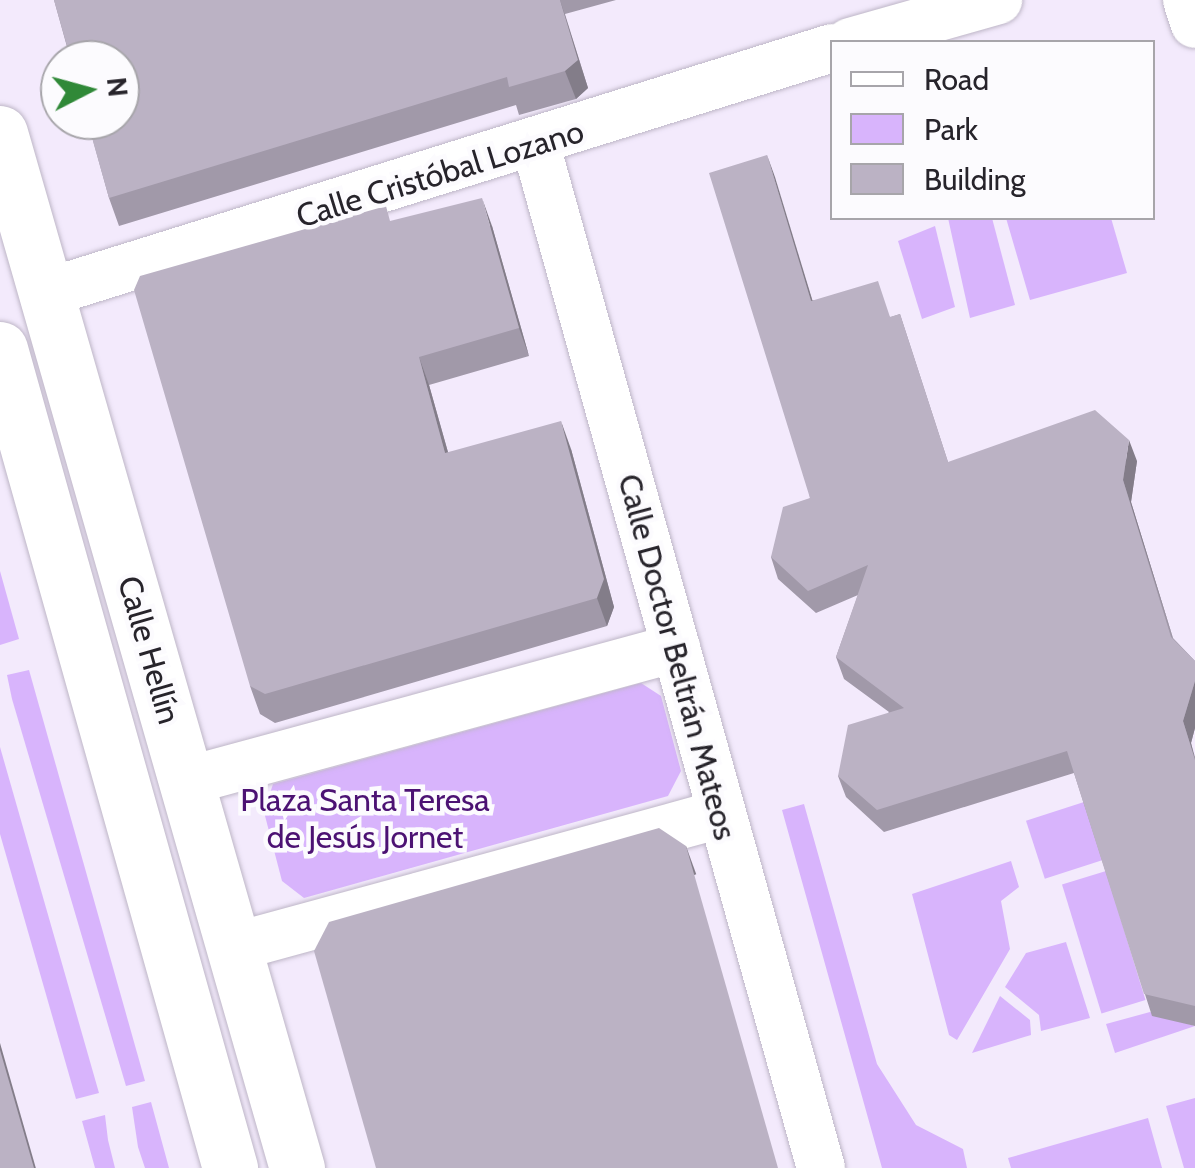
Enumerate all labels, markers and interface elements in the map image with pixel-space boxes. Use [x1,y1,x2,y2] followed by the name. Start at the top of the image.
[40,40,140,140] north arrow
[830,40,1155,220] legend
[924,61,989,98] text: Road
[100,75,136,99] text: N
[924,111,978,148] text: Park
[292,112,588,236] street label: Calle Cristóbal Lozano
[924,161,1026,198] text: Building
[610,470,744,844] street label: Calle Doctor Beltrán Mateos
[110,572,188,728] street label: Calle Hellín
[240,782,490,857] park label: Plaza Santa Teresa de Jesús Jornet

